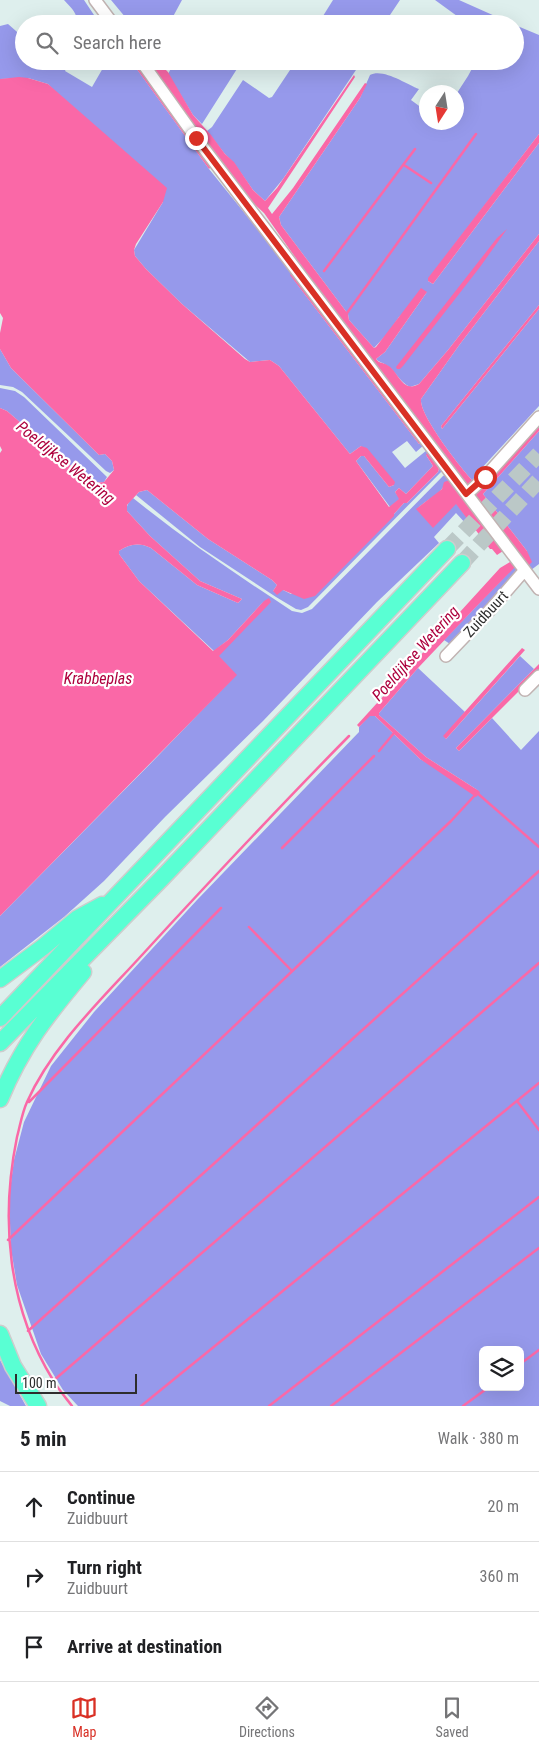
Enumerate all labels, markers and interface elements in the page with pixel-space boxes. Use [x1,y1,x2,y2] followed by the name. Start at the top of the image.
[15,15,524,70] search box
[33,29,61,57] icon: search
[73,31,161,54] text: Search here
[419,85,464,130] north arrow
[185,127,208,150] route end
[13,417,119,508] water label: Poeldijkse Wetering
[474,466,497,489] route start
[460,587,512,641] street label: Zuidbuurt
[368,602,463,705] water label: Poeldijkse Wetering
[64,669,132,688] water label: Krabbeplas
[479,1346,524,1391] map controls
[479,1346,524,1391] button: layers
[15,1371,138,1394] scale bar
[22,1375,57,1391] text: 100 m
[20,1427,67,1451] text: 5 min
[438,1429,519,1448] text: Walk · 380 m
[67,1486,135,1509] text: Continue
[20,1493,48,1521] icon: ahead
[487,1497,519,1516] text: 20 m
[67,1509,128,1528] text: Zuidbuurt
[67,1556,142,1579] text: Turn right
[20,1563,48,1591] icon: right
[480,1567,519,1586] text: 360 m
[67,1579,128,1598] text: Zuidbuurt
[20,1633,48,1661] icon: arrive
[67,1635,222,1658] text: Arrive at destination
[70,1694,98,1740] tab: Map
[239,1694,295,1740] tab: Directions
[435,1694,469,1740] tab: Saved

